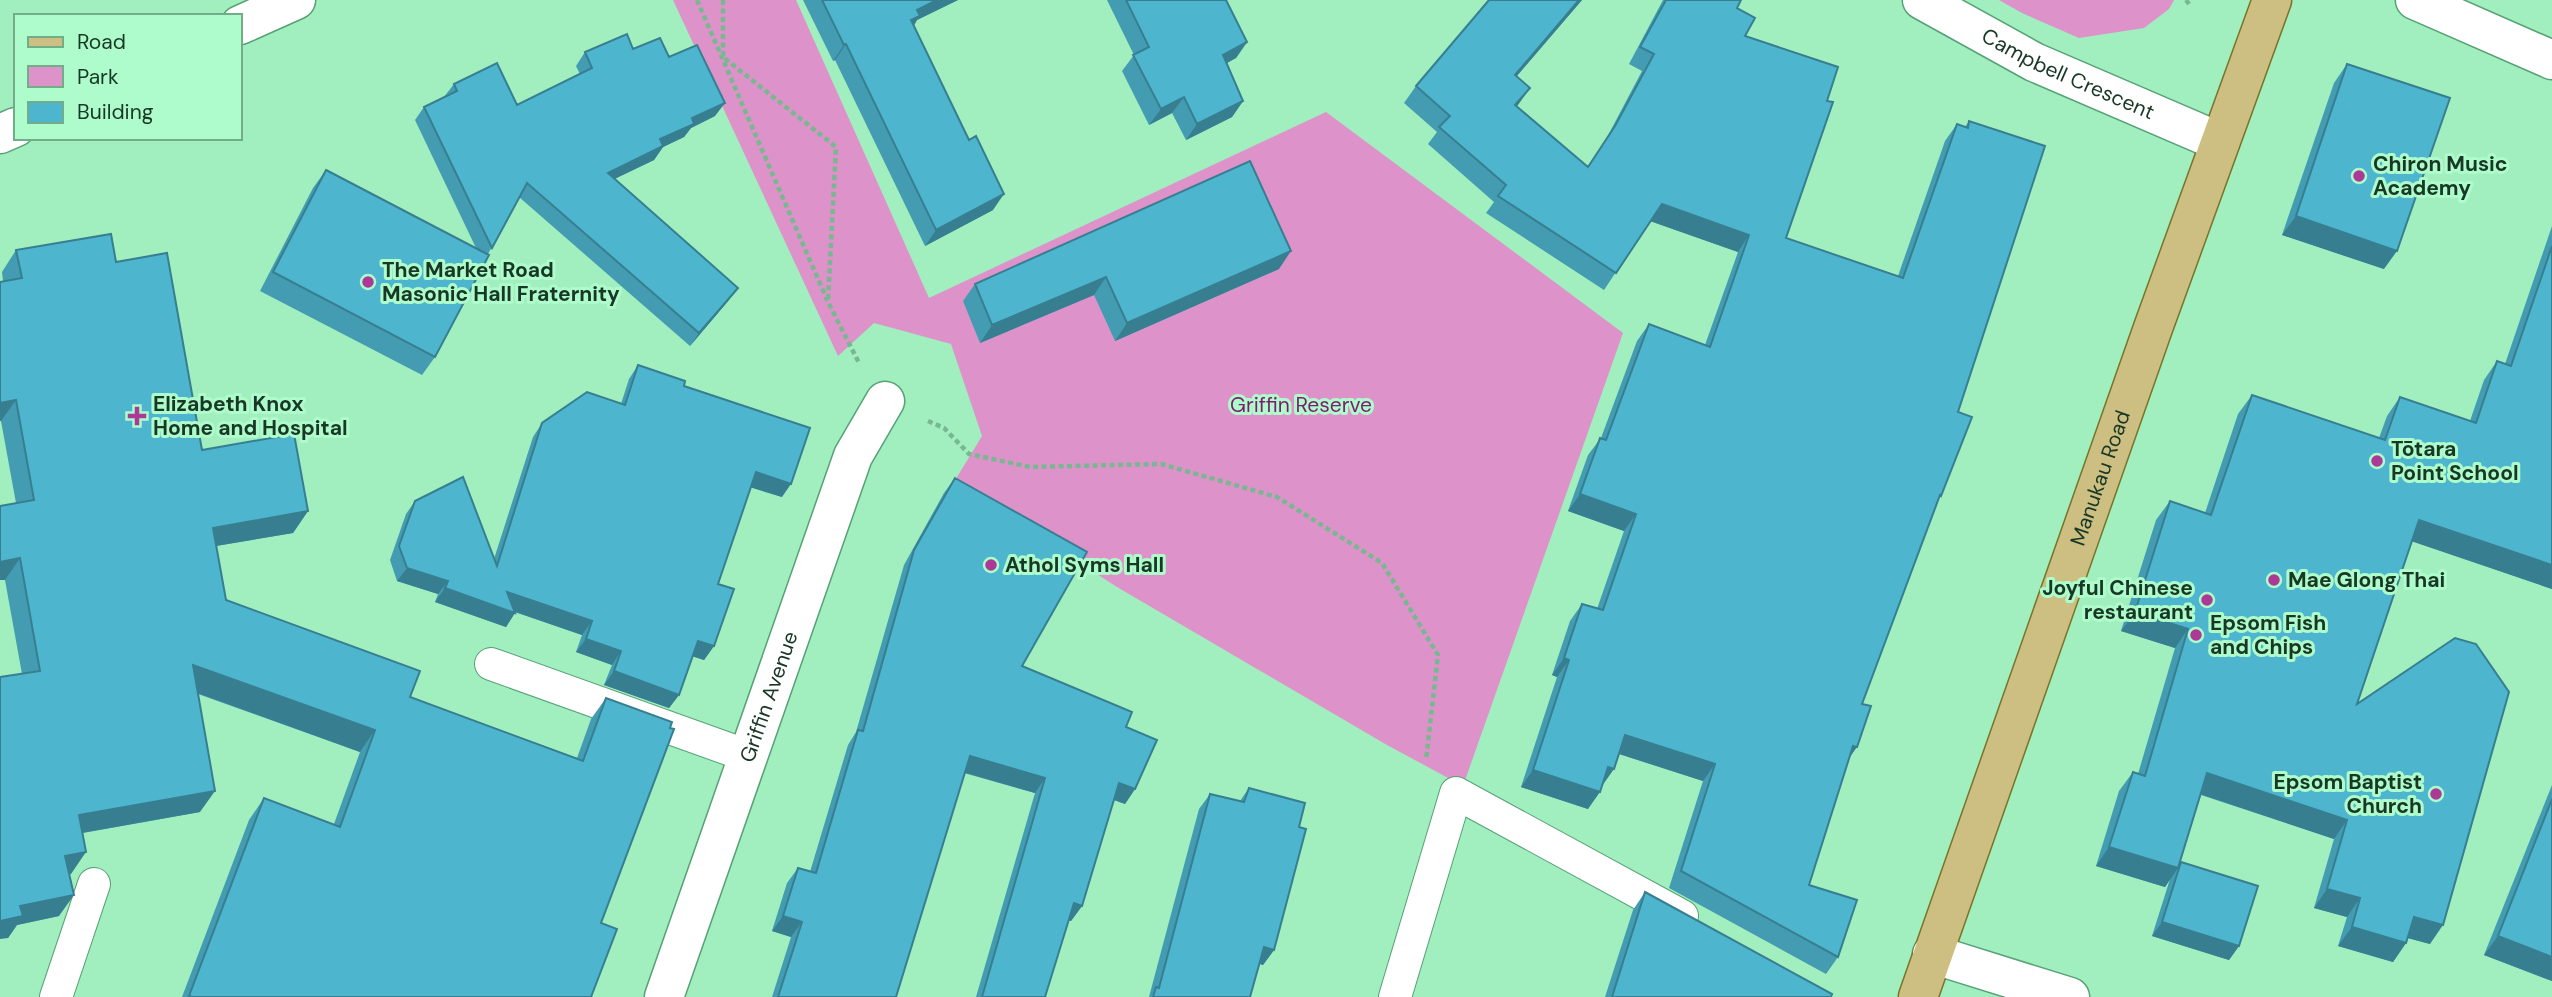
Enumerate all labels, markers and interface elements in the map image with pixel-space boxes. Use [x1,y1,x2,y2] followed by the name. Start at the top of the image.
[14,14,242,140] legend
[1977,22,2159,126] street label: Campbell Crescent
[77,28,126,56] text: Road
[77,63,119,91] text: Park
[77,98,154,126] text: Building
[2373,150,2508,202] place label: Chiron Music Academy
[2351,168,2367,184] marker: Chiron Music Academy
[382,256,620,308] place label: The Market Road Masonic Hall Fraternity
[360,274,376,290] marker: The Market Road Masonic Hall Fraternity
[153,390,348,442] place label: Elizabeth Knox Home and Hospital
[1230,391,1372,419] park label: Griffin Reserve
[127,406,147,426] marker: Elizabeth Knox Home and Hospital
[2064,407,2137,550] street label: Manukau Road
[2391,435,2519,487] place label: Tōtara Point School
[2369,453,2385,469] marker: Tōtara Point School
[1005,551,1164,579] place label: Athol Syms Hall
[983,557,999,573] marker: Athol Syms Hall
[2288,566,2445,594] place label: Mae Glong Thai
[2266,572,2282,588] marker: Mae Glong Thai
[2042,574,2193,626] place label: Joyful Chinese restaurant
[2199,592,2215,608] marker: Joyful Chinese restaurant
[2210,609,2326,661] place label: Epsom Fish and Chips
[2188,627,2204,643] marker: Epsom Fish and Chips
[733,628,805,766] street label: Griffin Avenue
[2273,768,2422,820] place label: Epsom Baptist Church
[2428,786,2444,802] marker: Epsom Baptist Church

